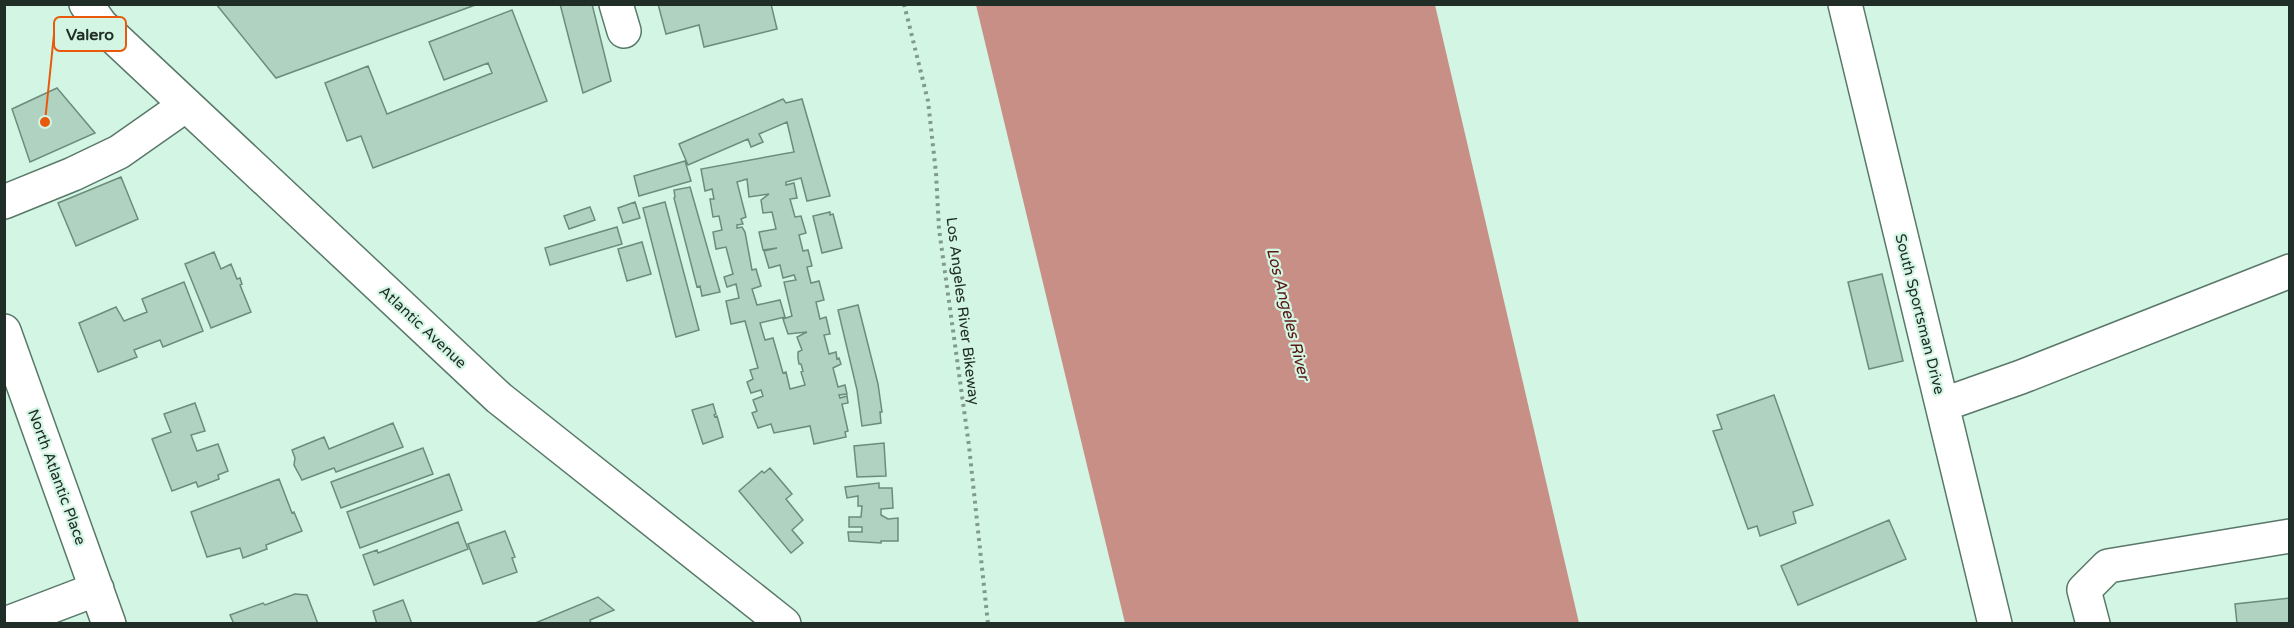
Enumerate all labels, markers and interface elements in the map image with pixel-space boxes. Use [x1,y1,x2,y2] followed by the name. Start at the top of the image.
[54,17,126,51] callout: Valero
[66,25,114,45] text: Valero
[943,216,983,406] street label: Los Angeles River Bikeway
[1891,232,1949,396] street label: South Sportsman Drive
[1262,246,1315,384] water label: Los Angeles River
[376,282,470,372] street label: Atlantic Avenue
[24,407,90,547] street label: North Atlantic Place

